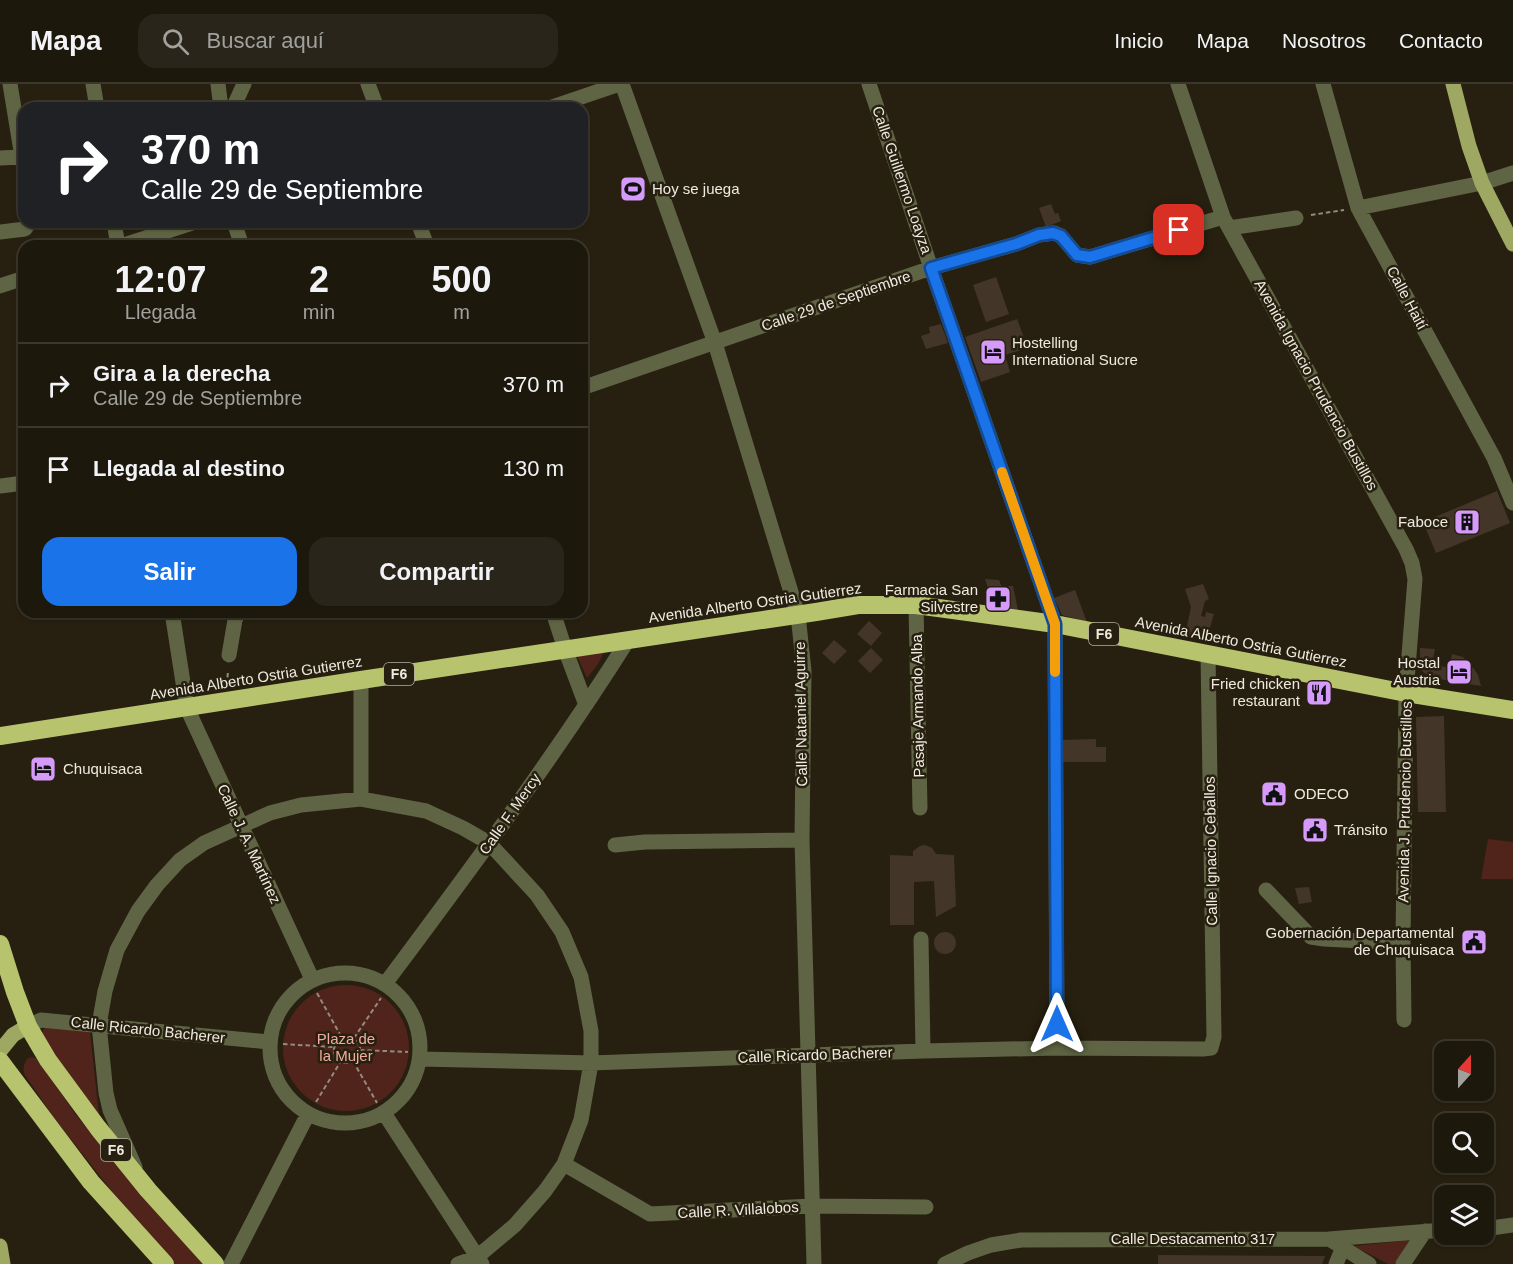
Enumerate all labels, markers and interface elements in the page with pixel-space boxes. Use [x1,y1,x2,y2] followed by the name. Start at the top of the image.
[138,14,558,68] search box
[30,25,102,56] text: Mapa
[159,25,192,58] icon: search
[207,28,324,53] text: Buscar aquí
[1114,29,1163,52] text: Inicio
[1196,29,1249,52] text: Mapa
[1282,29,1366,52] text: Nosotros
[1399,29,1483,52] text: Contacto
[869,104,936,257] street label: Calle Guillermo Loayza
[42,126,120,204] icon: right
[141,126,260,173] text: 370 m
[618,174,648,204] sports icon: Hoy se juega
[141,175,423,205] text: Calle 29 de Septiembre
[652,180,740,197] place label: Hoy se juega
[1153,204,1204,255] pin
[1162,213,1195,246] icon: arrive
[114,259,206,300] text: 12:07
[309,259,329,300] text: 2
[431,259,492,300] text: 500
[1384,263,1432,333] street label: Calle Haití
[759,267,913,334] street label: Calle 29 de Septiembre
[1251,276,1382,493] street label: Avenida Ignacio Prudencio Bustillos
[125,301,196,323] text: Llegada
[303,301,335,323] text: min
[453,301,470,323] text: m
[1012,334,1138,368] place label: Hostelling International Sucre
[978,337,1008,367] hotel icon: Hostelling International Sucre
[93,361,270,386] text: Gira a la derecha
[42,369,75,402] icon: right
[503,372,564,397] text: 370 m
[93,387,302,409] text: Calle 29 de Septiembre
[42,453,75,486] icon: arrive
[93,456,285,481] text: Llegada al destino
[503,456,564,481] text: 130 m
[1452,507,1482,537] building icon: Faboce
[1398,513,1448,530] place label: Faboce
[42,537,297,606] button: Salir
[309,537,564,606] button: Compartir
[647,579,862,626] street label: Avenida Alberto Ostria Gutierrez
[885,581,978,615] place label: Farmacia San Silvestre
[983,584,1013,614] pharmacy icon: Farmacia San Silvestre
[1134,613,1348,670] street label: Avenida Alberto Ostria Gutierrez
[1089,623,1119,645] road number: F6
[908,634,927,778] street label: Pasaje Armando Alba
[791,641,810,787] street label: Calle Nataniel Aguirre
[149,652,363,703] street label: Avenida Alberto Ostria Gutierrez
[1393,654,1441,688] place label: Hostal Austria
[1444,657,1474,687] hotel icon: Hostal Austria
[384,663,414,685] road number: F6
[1211,675,1301,709] place label: Fried chicken restaurant
[1304,678,1334,708] restaurant icon: Fried chicken restaurant
[1394,701,1415,903] street label: Avenida J. Prudencio Bustillos
[28,754,58,784] hotel icon: Chuquisaca
[63,760,143,777] place label: Chuquisaca
[475,770,544,858] street label: Calle F. Mercy
[1201,776,1220,926] street label: Calle Ignacio Ceballos
[1259,779,1289,809] public building icon: ODECO
[214,781,285,906] street label: Calle J. A. Martínez
[1294,785,1349,802] place label: ODECO
[1300,815,1330,845] public building icon: Tránsito
[1334,821,1388,838] place label: Tránsito
[1266,924,1455,958] place label: Gobernación Departamental de Chuquisaca
[1459,927,1489,957] public building icon: Gobernación Departamental de Chuquisaca
[1025,992,1089,1056] position arrow
[70,1013,226,1046] street label: Calle Ricardo Bacherer
[317,1030,375,1064] park label: Plaza de la Mujer
[1434,1041,1494,1101] north arrow
[1434,1041,1494,1245] map controls
[737,1043,893,1066] street label: Calle Ricardo Bacherer
[1434,1113,1494,1173] button: search
[101,1139,131,1161] road number: F6
[1434,1185,1494,1245] button: layers
[677,1198,799,1221] street label: Calle R. Villalobos
[1111,1230,1275,1247] street label: Calle Destacamento 317

